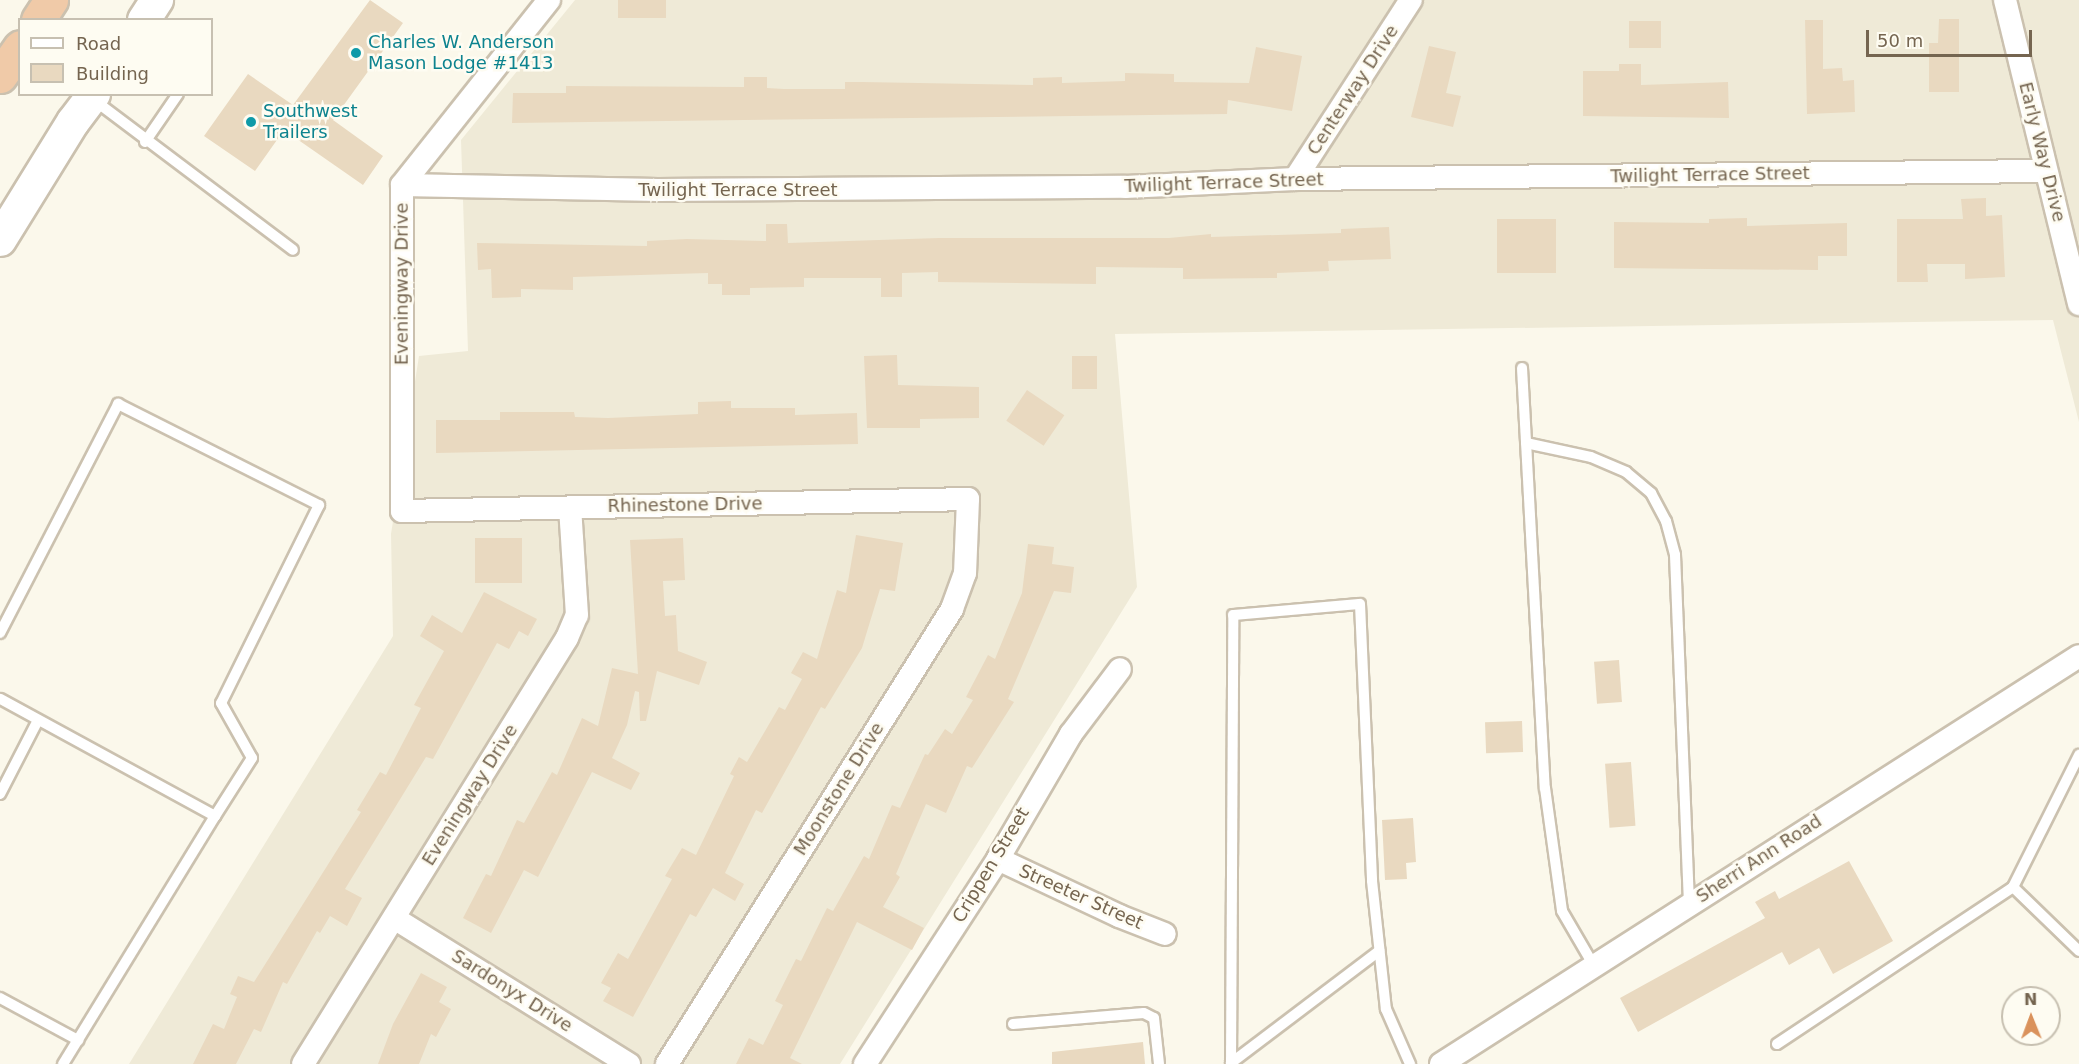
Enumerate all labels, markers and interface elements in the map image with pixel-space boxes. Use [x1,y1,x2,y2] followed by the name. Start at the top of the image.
[18,18,213,96] legend
[1869,18,2036,56] scale bar
[1303,21,1403,159] street label: Centerway Drive
[1877,30,1923,51] text: 50 m
[368,32,554,74] place label: Charles W. Anderson Mason Lodge #1413
[76,33,121,54] text: Road
[349,46,363,60] marker: Charles W. Anderson Mason Lodge #1413
[76,63,149,84] text: Building
[2014,80,2070,224] street label: Early Way Drive
[263,101,358,144] place label: Southwest Trailers
[244,115,258,129] marker: Southwest Trailers
[1610,162,1810,188] street label: Twilight Terrace Street
[1124,169,1324,197] street label: Twilight Terrace Street
[638,179,838,201] street label: Twilight Terrace Street
[391,203,413,365] street label: Eveningway Drive
[607,493,763,517] street label: Rhinestone Drive
[789,719,889,859] street label: Moonstone Drive
[418,720,522,870] street label: Eveningway Drive
[948,803,1034,927] street label: Crippen Street
[1692,810,1826,908] street label: Sherri Ann Road
[1016,860,1146,934] street label: Streeter Street
[448,945,576,1037] street label: Sardonyx Drive
[2001,986,2061,1046] north arrow
[2024,990,2038,1009] text: N

